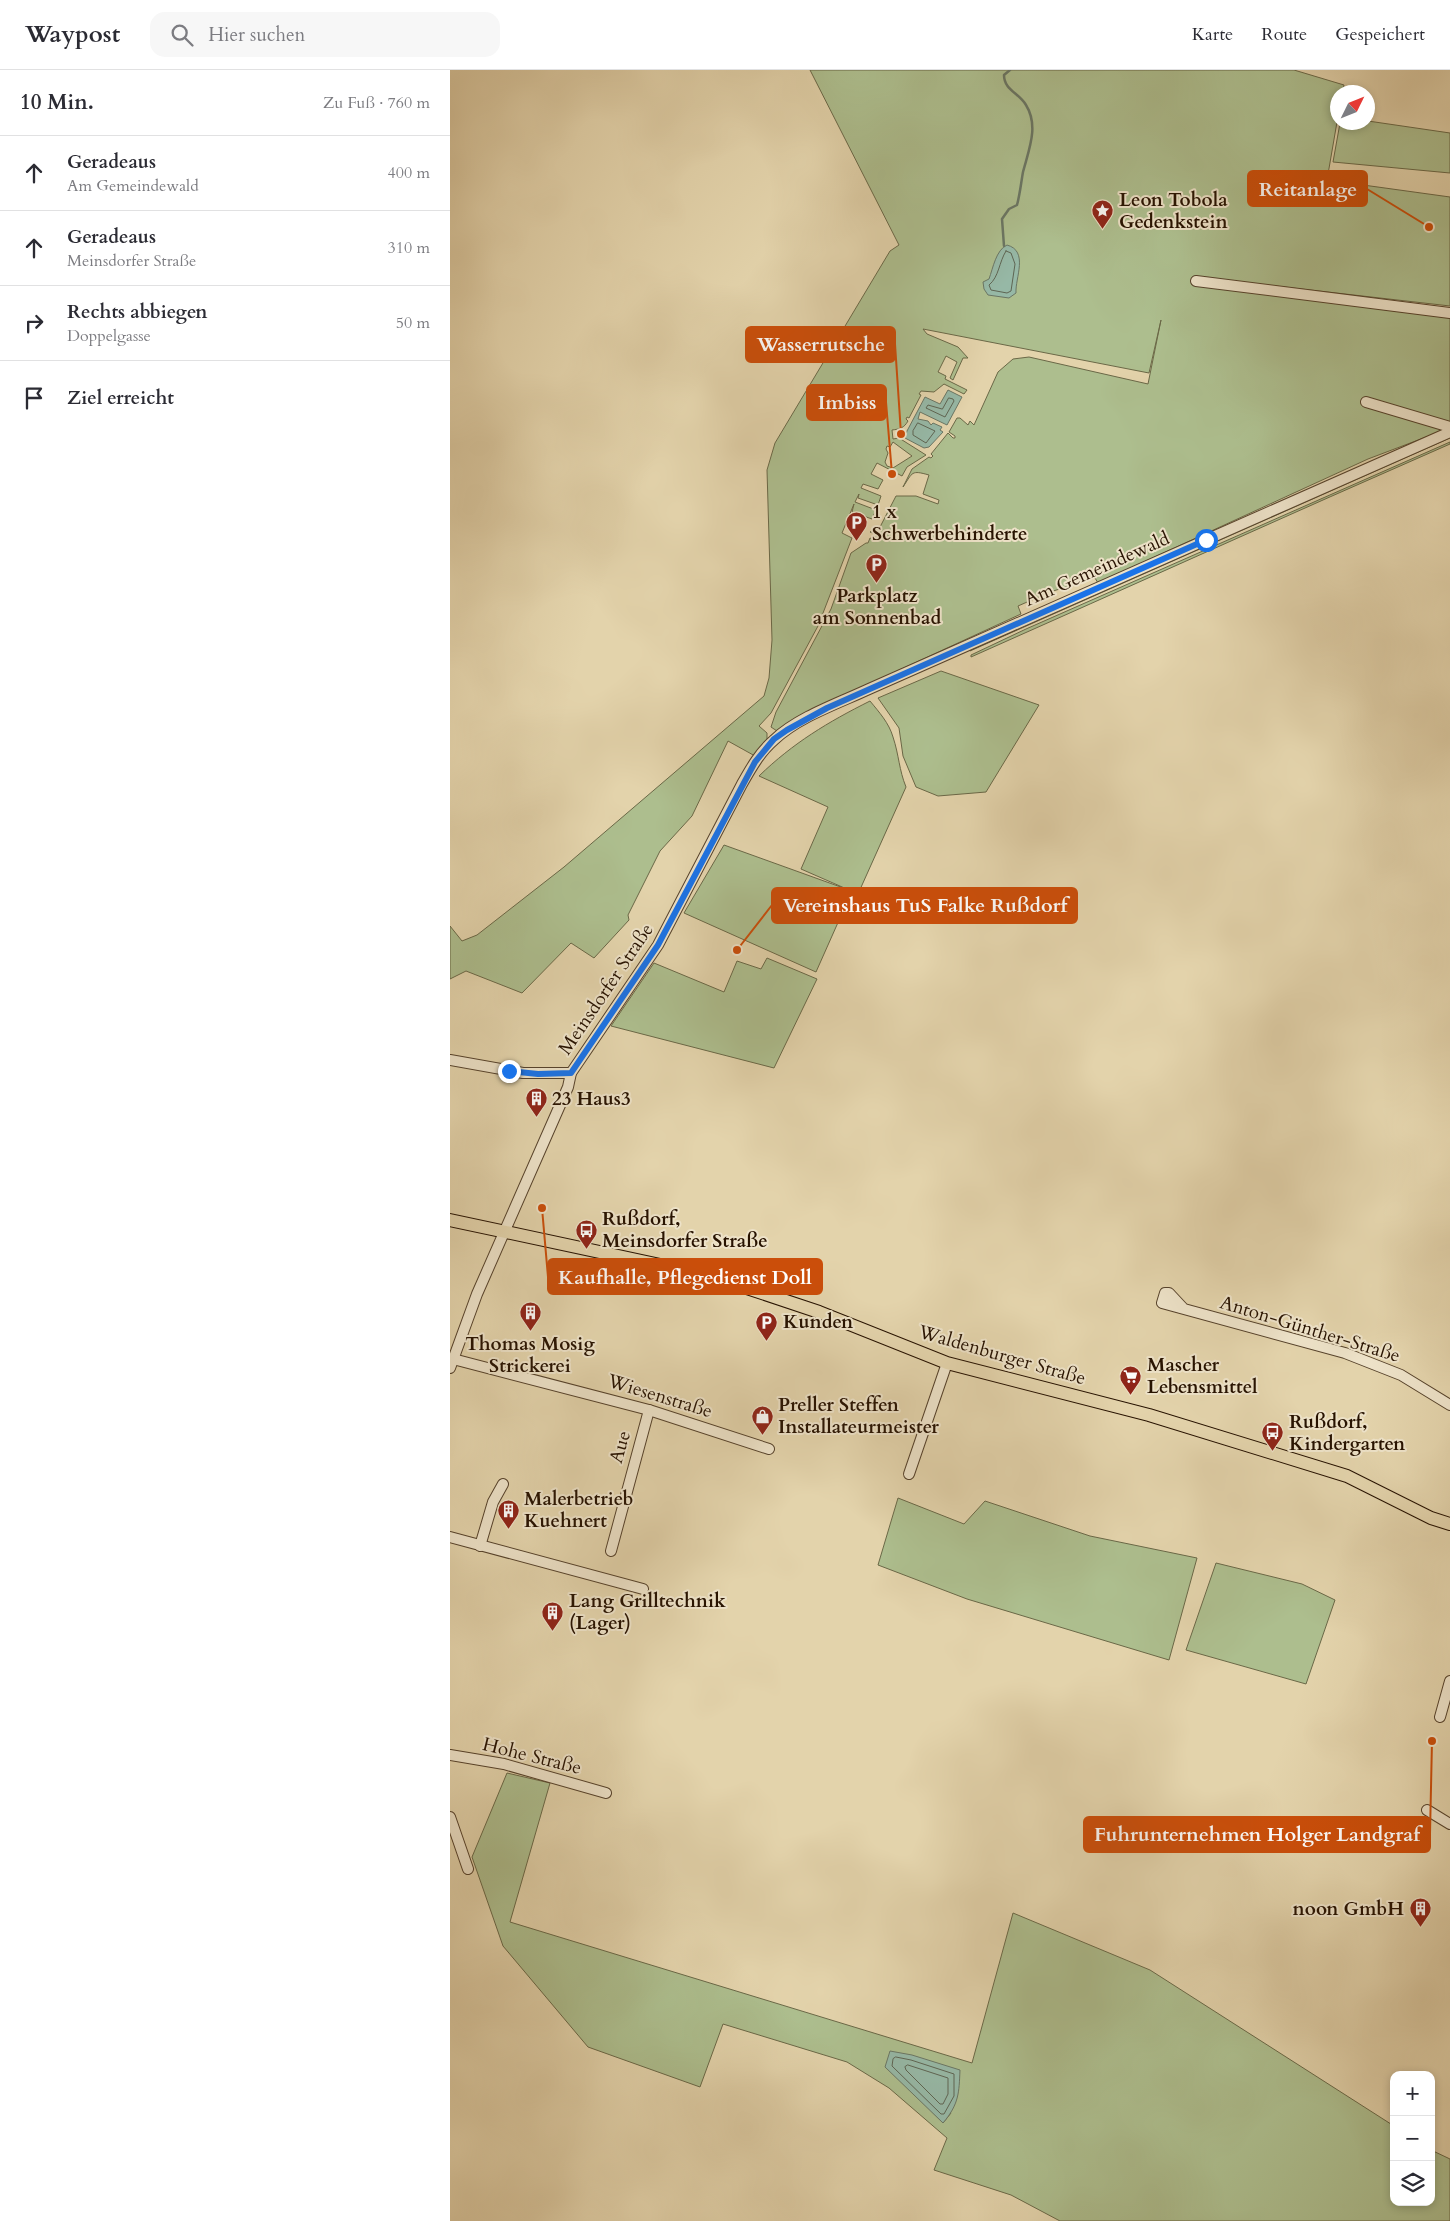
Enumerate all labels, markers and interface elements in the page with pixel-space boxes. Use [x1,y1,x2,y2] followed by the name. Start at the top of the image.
[150,12,500,57] search box
[25,18,120,51] text: Waypost
[168,21,196,49] icon: search
[208,22,305,48] text: Hier suchen
[1192,22,1233,47] text: Karte
[1261,22,1307,47] text: Route
[1335,22,1425,47] text: Gespeichert
[1330,85,1375,130] north arrow
[20,88,94,117] text: 10 Min.
[323,92,430,114] text: Zu Fuß · 760 m
[67,149,156,175] text: Geradeaus
[20,159,48,187] icon: ahead
[388,162,430,184] text: 400 m
[1248,171,1367,206] callout: Reitanlage
[67,175,199,197] text: Am Gemeindewald
[1259,176,1357,203] text: Reitanlage
[1119,187,1229,235] place label: Leon Tobola Gedenkstein
[1091,199,1115,230] place icon: Leon Tobola Gedenkstein
[67,224,156,250] text: Geradeaus
[20,234,48,262] icon: ahead
[388,237,430,259] text: 310 m
[67,250,196,272] text: Meinsdorfer Straße
[67,299,208,325] text: Rechts abbiegen
[20,309,48,337] icon: right
[396,312,430,334] text: 50 m
[67,325,151,347] text: Doppelgasse
[746,327,895,362] callout: Wasserrutsche
[756,331,885,358] text: Wasserrutsche
[20,384,48,412] icon: arrive
[67,385,174,411] text: Ziel erreicht
[807,385,886,420] callout: Imbiss
[818,389,876,416] text: Imbiss
[872,499,1027,547] place label: 1 x Schwerbehinderte
[844,511,868,542] parking icon: 1 x Schwerbehinderte
[1020,525,1174,613] street label: Am Gemeindewald
[1195,529,1218,552] route start
[865,553,889,584] parking icon: Parkplatz am Sonnenbad
[813,583,941,631] place label: Parkplatz am Sonnenbad
[772,888,1077,923] callout: Vereinshaus TuS Falke Rußdorf
[783,892,1071,919] text: Vereinshaus TuS Falke Rußdorf
[552,918,660,1060] street label: Meinsdorfer Straße
[498,1060,521,1083] route end
[552,1086,631,1112] place label: 23 Haus3
[524,1087,548,1118] building icon: 23 Haus3
[602,1206,768,1254] place label: Rußdorf, Meinsdorfer Straße
[574,1218,598,1249] bus stop icon: Rußdorf, Meinsdorfer Straße
[548,1259,822,1294] callout: Kaufhalle, Pflegedienst Doll
[558,1264,812,1291] text: Kaufhalle, Pflegedienst Doll
[1217,1289,1403,1369] street label: Anton-Günther-Straße
[518,1301,542,1332] building icon: Thomas Mosig Strickerei
[783,1309,854,1335] place label: Kunden
[755,1310,779,1341] parking icon: Kunden
[914,1318,1089,1391] street label: Waldenburger Straße
[465,1331,595,1379] place label: Thomas Mosig Strickerei
[1147,1352,1258,1400] place label: Mascher Lebensmittel
[1119,1364,1143,1395] supermarket icon: Mascher Lebensmittel
[604,1367,716,1424] street label: Wiesenstraße
[778,1392,939,1440] place label: Preller Steffen Installateurmeister
[750,1404,774,1435] shop icon: Preller Steffen Installateurmeister
[1289,1409,1406,1457] place label: Rußdorf, Kindergarten
[1261,1421,1285,1452] bus stop icon: Rußdorf, Kindergarten
[603,1428,637,1466] street label: Aue
[524,1486,633,1534] place label: Malerbetrieb Kuehnert
[496,1498,520,1529] building icon: Malerbetrieb Kuehnert
[569,1588,726,1636] place label: Lang Grilltechnik (Lager)
[541,1600,565,1631] building icon: Lang Grilltechnik (Lager)
[480,1731,584,1781] street label: Hohe Straße
[1084,1817,1430,1852] callout: Fuhrunternehmen Holger Landgraf
[1094,1821,1423,1848] text: Fuhrunternehmen Holger Landgraf
[1293,1896,1404,1922] place label: noon GmbH
[1408,1897,1432,1928] building icon: noon GmbH
[1390,2071,1435,2206] map controls
[1390,2071,1435,2116] button: +
[1390,2116,1435,2161] button: −
[1390,2161,1435,2206] button: layers

